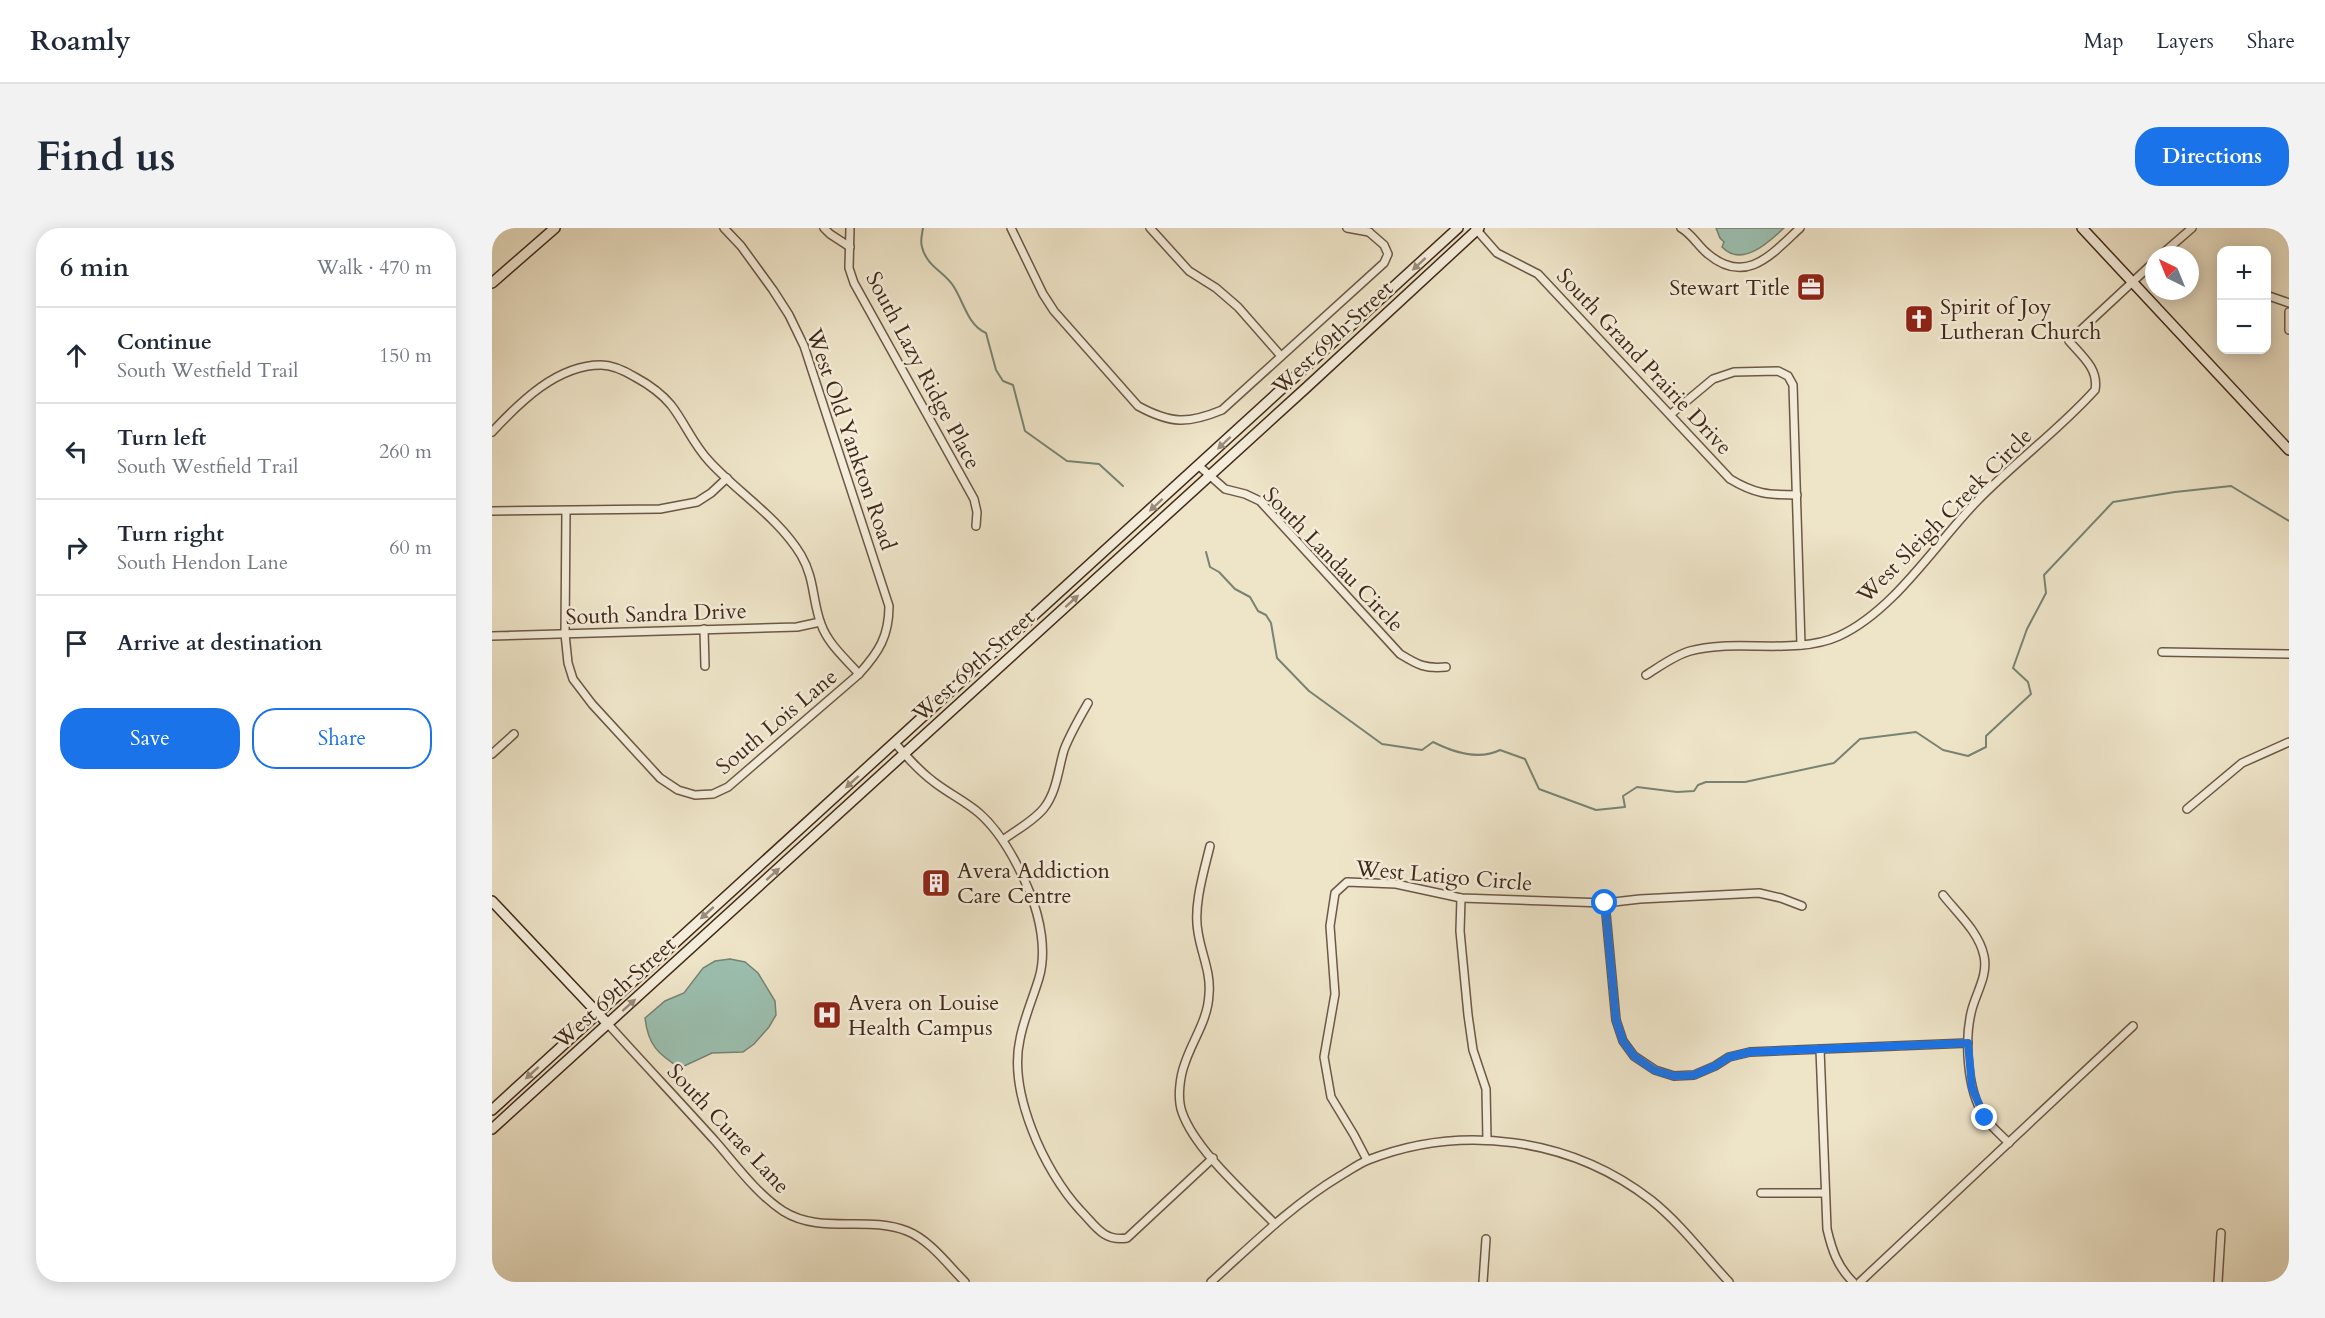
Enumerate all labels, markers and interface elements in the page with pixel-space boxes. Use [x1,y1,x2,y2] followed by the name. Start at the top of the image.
[30,22,131,60] text: Roamly
[2084,27,2124,56] text: Map
[2157,27,2214,56] text: Layers
[2247,27,2295,56] text: Share
[2135,127,2289,186] button: Directions
[36,128,176,185] text: Find us
[2145,246,2199,300] north arrow
[2217,246,2271,354] map controls
[2217,246,2271,300] button: +
[60,250,129,285] text: 6 min
[317,254,432,281] text: Walk · 470 m
[1411,257,1426,271] one-way arrow
[1550,262,1739,462] street label: South Grand Prairie Drive
[858,266,988,474] street label: South Lazy Ridge Place
[1795,271,1827,303] office icon: Stewart Title
[1669,273,1790,303] place label: Stewart Title
[1265,274,1400,402] street label: West 69th Street
[1940,292,2101,347] place label: Spirit of Joy Lutheran Church
[2217,300,2271,354] button: −
[1903,303,1935,335] church icon: Spirit of Joy Lutheran Church
[799,324,903,554] street label: West Old Yankton Road
[117,327,212,357] text: Continue
[60,339,93,372] icon: ahead
[379,342,432,369] text: 150 m
[117,357,298,384] text: South Westfield Trail
[1850,421,2039,611] street label: West Sleigh Creek Circle
[117,423,206,453] text: Turn left
[60,435,93,468] icon: left
[1217,436,1232,449] one-way arrow
[379,438,432,465] text: 260 m
[117,453,298,480] text: South Westfield Trail
[1256,481,1410,639] street label: South Landau Circle
[1149,498,1164,511] one-way arrow
[117,519,224,549] text: Turn right
[60,531,93,564] icon: right
[389,534,432,561] text: 60 m
[117,549,288,576] text: South Hendon Lane
[1064,594,1079,608] one-way arrow
[565,596,747,632] street label: South Sandra Drive
[905,603,1041,729] street label: West 69th Street
[60,627,93,660] icon: arrive
[117,628,322,658] text: Arrive at destination
[710,662,844,781] street label: South Lois Lane
[60,708,240,769] button: Save
[252,708,432,769] button: Share
[845,775,859,789] one-way arrow
[1353,853,1534,899] street label: West Latigo Circle
[957,856,1111,911] place label: Avera Addiction Care Centre
[920,867,952,899] building icon: Avera Addiction Care Centre
[765,868,780,881] one-way arrow
[1591,889,1617,915] route start
[701,906,715,920] one-way arrow
[546,930,682,1056] street label: West 69th Street
[848,988,999,1043] place label: Avera on Louise Health Campus
[621,999,636,1012] one-way arrow
[811,999,843,1031] hospital icon: Avera on Louise Health Campus
[660,1057,796,1200] street label: South Curae Lane
[525,1066,540,1079] one-way arrow
[1971,1104,1997,1130] route end

